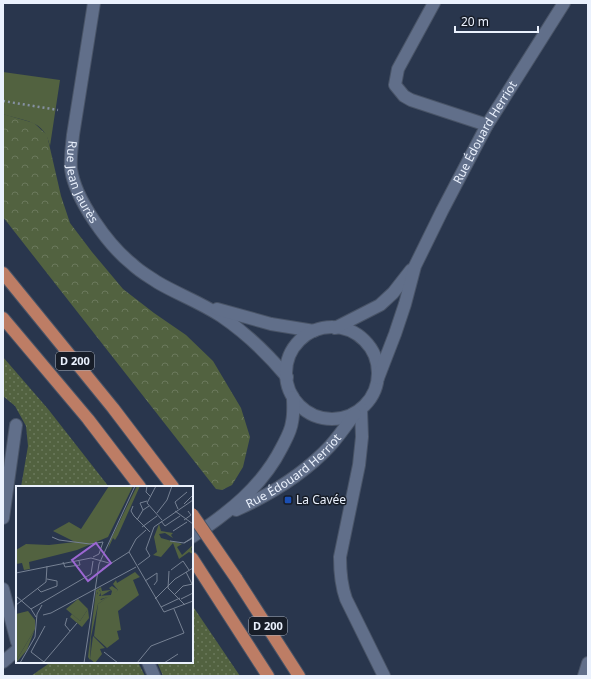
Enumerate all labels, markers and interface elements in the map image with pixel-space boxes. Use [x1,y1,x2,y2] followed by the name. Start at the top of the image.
[455,8,538,34] scale bar
[461,13,489,30] text: 20 m
[449,77,521,187] street label: Rue Édouard Herriot
[63,140,103,227] street label: Rue Jean Jaurès
[56,352,94,370] road number: D 200
[243,430,345,512] street label: Rue Édouard Herriot
[16,486,193,663] inset map
[296,491,346,508] place label: La Cavée
[283,495,293,505] marker: La Cavée
[249,617,287,635] road number: D 200

